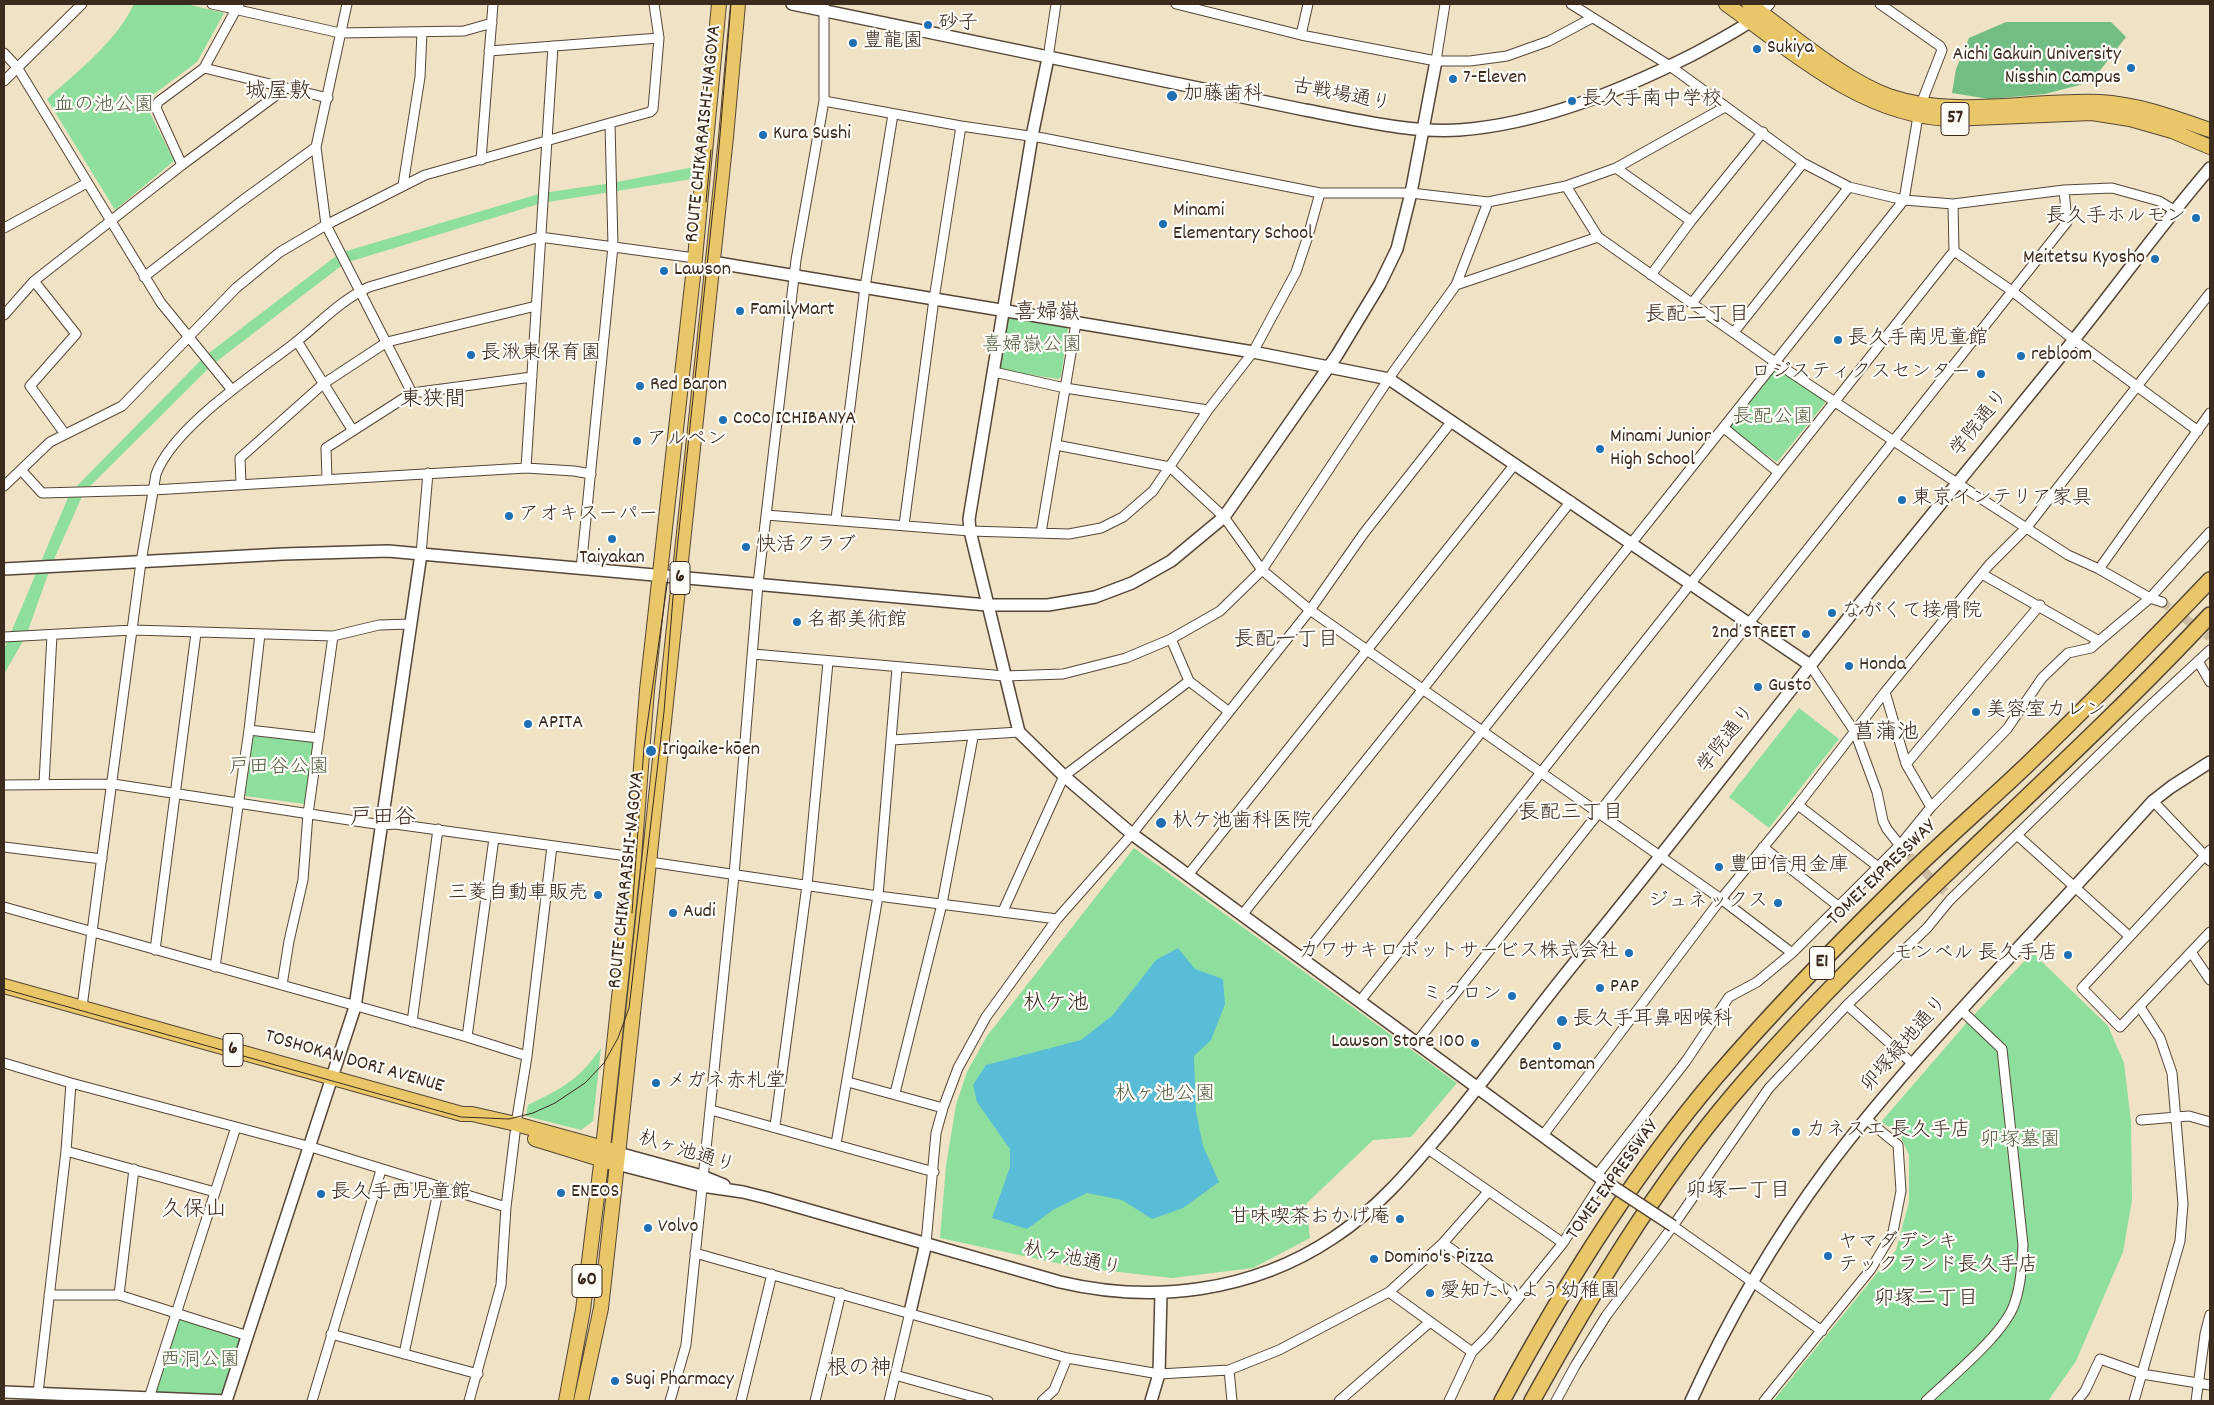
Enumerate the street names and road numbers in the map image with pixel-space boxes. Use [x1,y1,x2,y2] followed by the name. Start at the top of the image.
[682,24,728,244] street label: ROUTE CHIKARAISHI-NAGOYA
[1290,76,1392,118] street label: 古戦場通り
[1941,102,1969,136] road number: 57
[1947,385,2015,463] street label: 学院通り
[670,562,690,594] road number: 6
[1694,701,1762,779] street label: 学院通り
[605,770,651,990] street label: ROUTE CHIKARAISHI-NAGOYA
[1823,816,1943,932] street label: TOMEI EXPRESSWAY
[1810,946,1834,980] road number: E1
[1858,992,1954,1098] street label: 卯塚緑地通り
[262,1026,446,1100] street label: TOSHOKAN DORI AVENUE
[223,1034,243,1066] road number: 6
[1562,1116,1666,1246] street label: TOMEI EXPRESSWAY
[635,1128,737,1180] street label: 杁ヶ池通り
[1021,1239,1123,1283] street label: 杁ヶ池通り
[572,1264,602,1298] road number: 60

